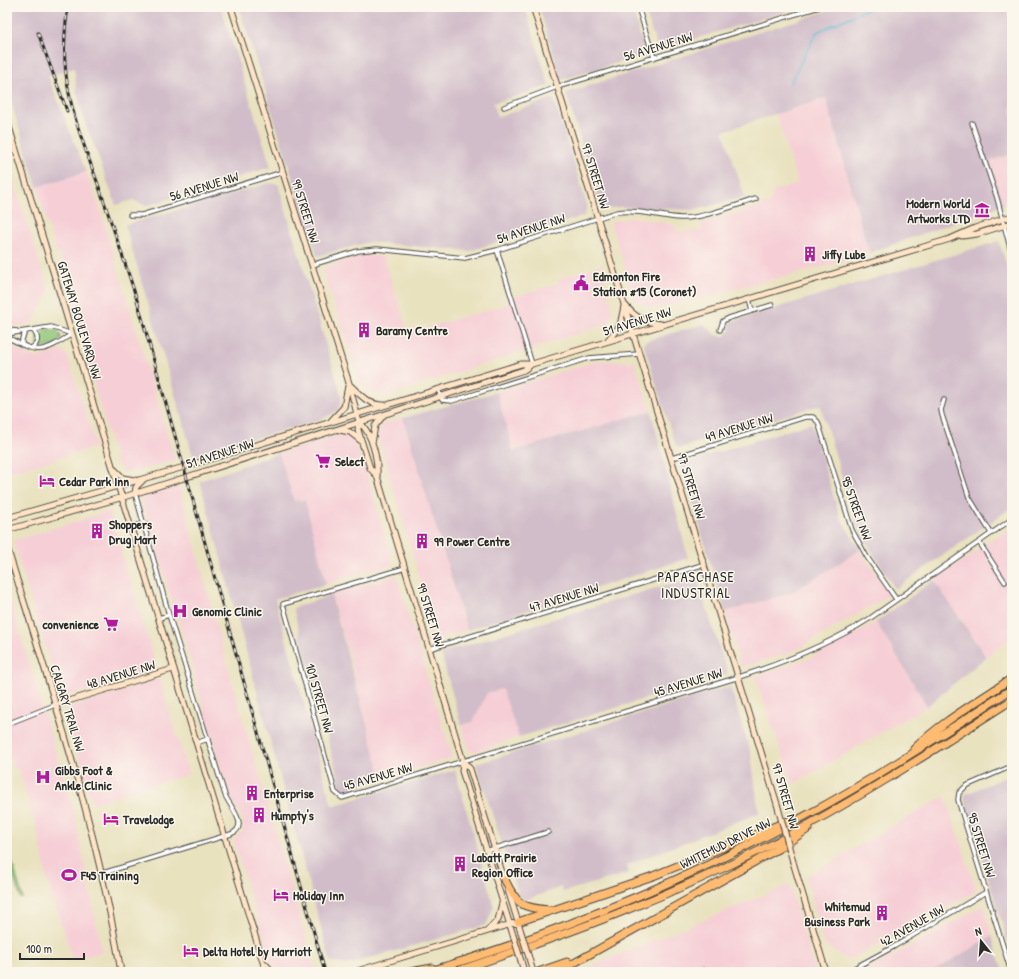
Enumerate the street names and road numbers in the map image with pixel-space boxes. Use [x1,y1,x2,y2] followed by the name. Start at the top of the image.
[622,27,694,65] street label: 56 AVENUE NW
[578,141,614,211] street label: 97 STREET NW
[168,167,240,205] street label: 56 AVENUE NW
[288,177,324,245] street label: 99 STREET NW
[495,209,567,247] street label: 54 AVENUE NW
[53,259,107,381] street label: GATEWAY BOULEVARD NW
[601,302,673,340] street label: 51 AVENUE NW
[703,408,775,446] street label: 49 AVENUE NW
[184,434,256,472] street label: 51 AVENUE NW
[674,451,710,521] street label: 97 STREET NW
[837,474,877,542] street label: 95 STREET NW
[527,578,601,616] street label: 47 AVENUE NW
[413,581,449,649] street label: 99 STREET NW
[85,655,157,693] street label: 48 AVENUE NW
[301,661,339,735] street label: 101 STREET NW
[46,662,90,754] street label: CALGARY TRAIL NW
[652,663,724,701] street label: 45 AVENUE NW
[342,758,414,794] street label: 45 AVENUE NW
[768,761,804,831] street label: 97 STREET NW
[964,810,1000,880] street label: 95 STREET NW
[677,813,773,873] street label: WHITEMUD DRIVE NW
[877,899,947,951] street label: 42 AVENUE NW

